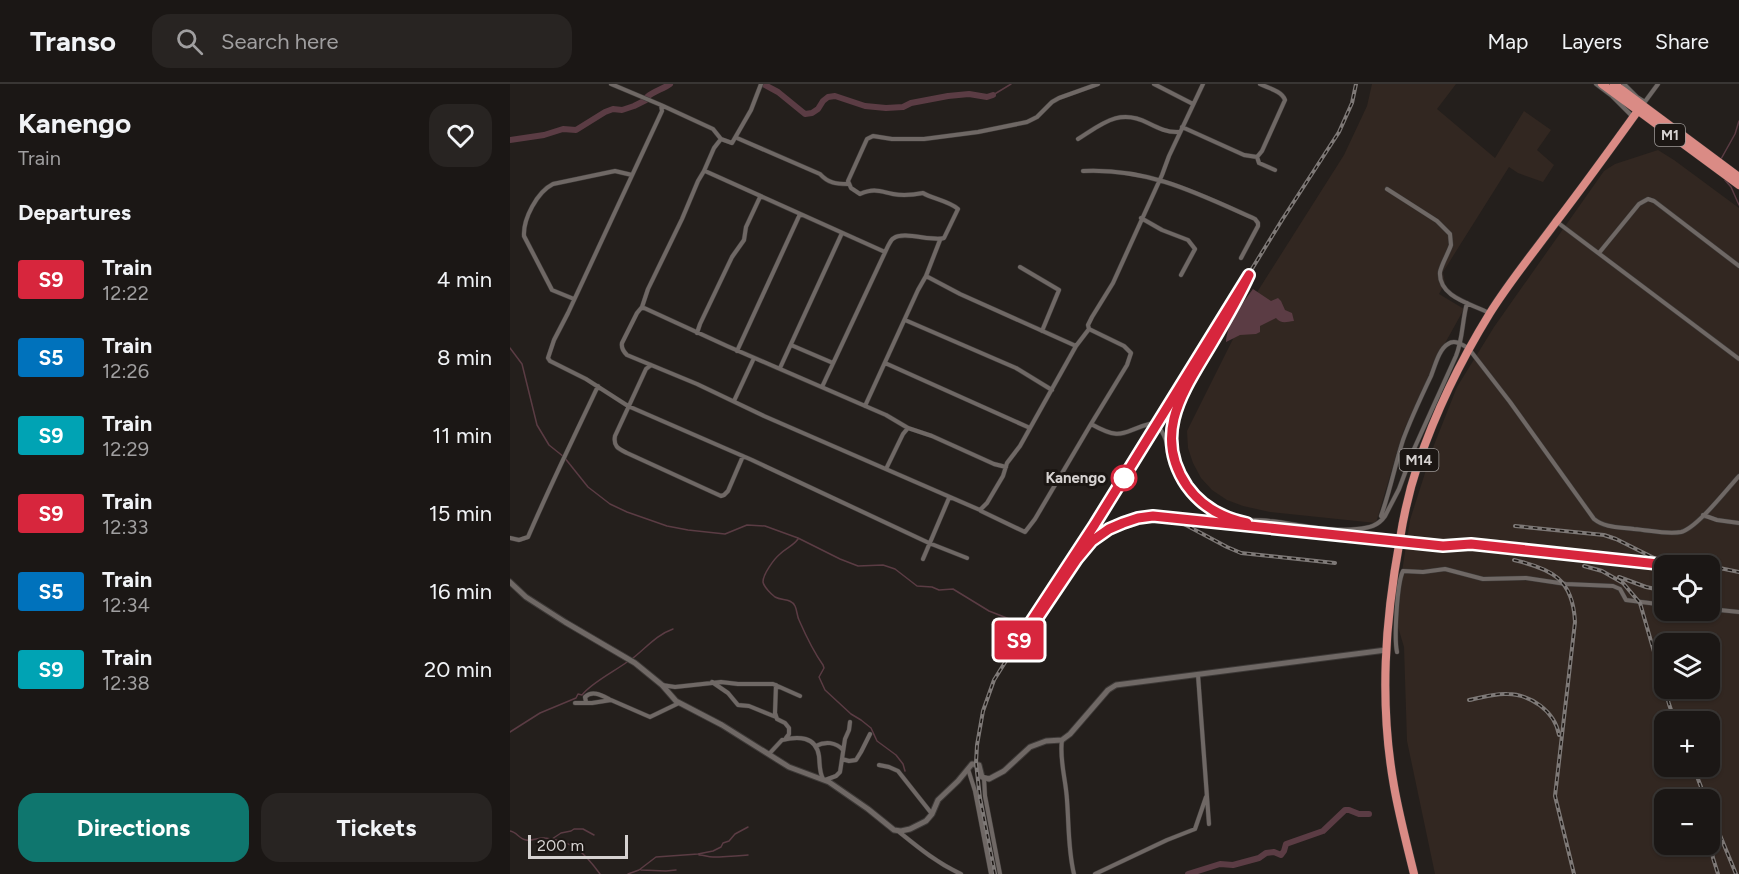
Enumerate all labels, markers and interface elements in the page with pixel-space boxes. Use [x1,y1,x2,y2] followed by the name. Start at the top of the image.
[152,14,572,68] search box
[30,24,116,58] text: Transo
[173,25,206,58] icon: search
[221,28,339,55] text: Search here
[1488,29,1528,54] text: Map
[1561,29,1622,54] text: Layers
[1655,29,1709,54] text: Share
[429,104,492,167] button: heart
[18,106,131,140] text: Kanengo
[1655,124,1685,146] road number: M1
[18,146,61,170] text: Train
[18,199,131,226] text: Departures
[102,254,152,281] text: Train
[437,266,492,293] text: 4 min
[39,267,63,292] text: S9
[102,281,149,305] text: 12:22
[102,332,152,359] text: Train
[437,344,492,371] text: 8 min
[39,345,63,370] text: S5
[102,359,149,383] text: 12:26
[102,410,152,437] text: Train
[432,422,492,449] text: 11 min
[39,423,63,448] text: S9
[102,437,149,461] text: 12:29
[1400,449,1438,471] road number: M14
[1111,465,1137,491] marker: Kanengo
[1045,469,1106,487] place label: Kanengo
[102,488,152,515] text: Train
[429,500,492,527] text: 15 min
[39,501,63,526] text: S9
[102,515,148,539] text: 12:33
[1654,555,1720,855] map controls
[1654,555,1720,621] button: locate
[102,566,152,593] text: Train
[429,578,492,605] text: 16 min
[39,579,63,604] text: S5
[102,593,150,617] text: 12:34
[992,620,1046,660] line badge: S9
[1007,628,1031,653] text: S9
[1654,633,1720,699] button: layers
[102,644,152,671] text: Train
[424,656,492,683] text: 20 min
[39,657,63,682] text: S9
[102,671,150,695] text: 12:38
[1654,711,1720,777] button: +
[1654,789,1720,855] button: −
[18,793,249,862] button: Directions
[261,793,492,862] button: Tickets
[528,832,628,860] scale bar
[537,836,584,855] text: 200 m

